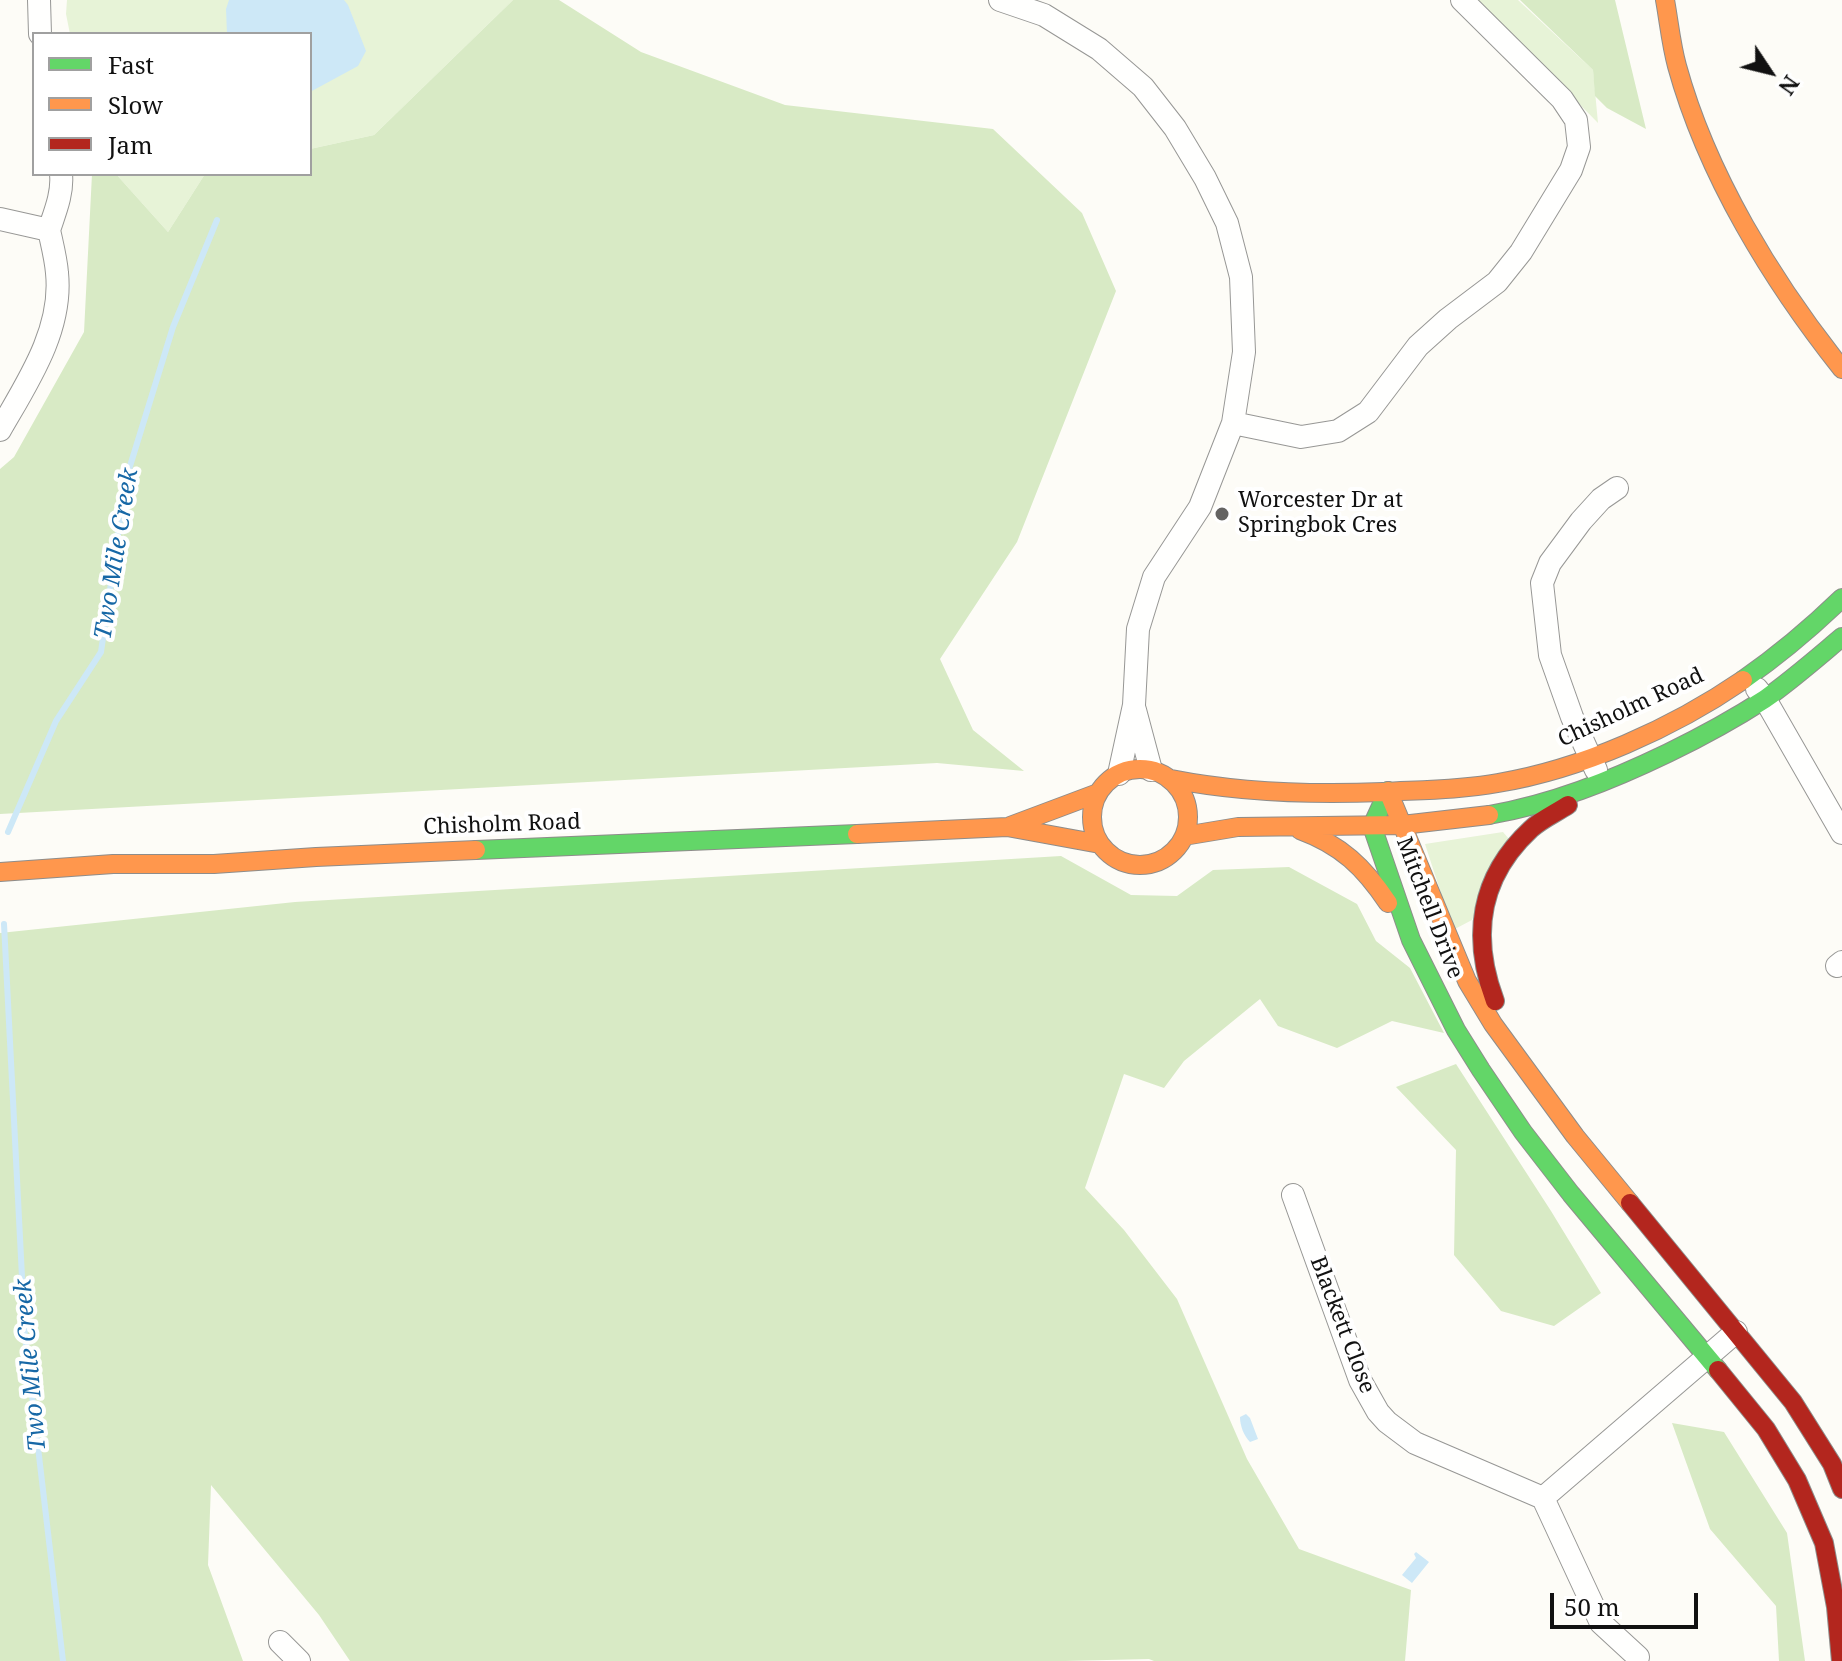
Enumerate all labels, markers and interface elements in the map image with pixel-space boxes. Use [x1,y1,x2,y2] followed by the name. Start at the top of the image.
[32,32,312,176] legend
[1730,32,1810,112] north arrow
[108,48,154,81] text: Fast
[1772,70,1807,101] text: N
[108,88,163,121] text: Slow
[108,128,153,161] text: Jam
[89,466,145,642] water label: Two Mile Creek
[1238,488,1403,540] place label: Worcester Dr at Springbok Cres
[1213,505,1231,523] marker: Worcester Dr at Springbok Cres
[1554,663,1708,753] street label: Chisholm Road
[423,809,581,841] street label: Chisholm Road
[1390,834,1468,982] street label: Mitchell Drive
[1304,1253,1380,1397] street label: Blackett Close
[9,1278,53,1452] water label: Two Mile Creek
[1554,1577,1702,1627] scale bar
[1564,1590,1620,1623] text: 50 m

